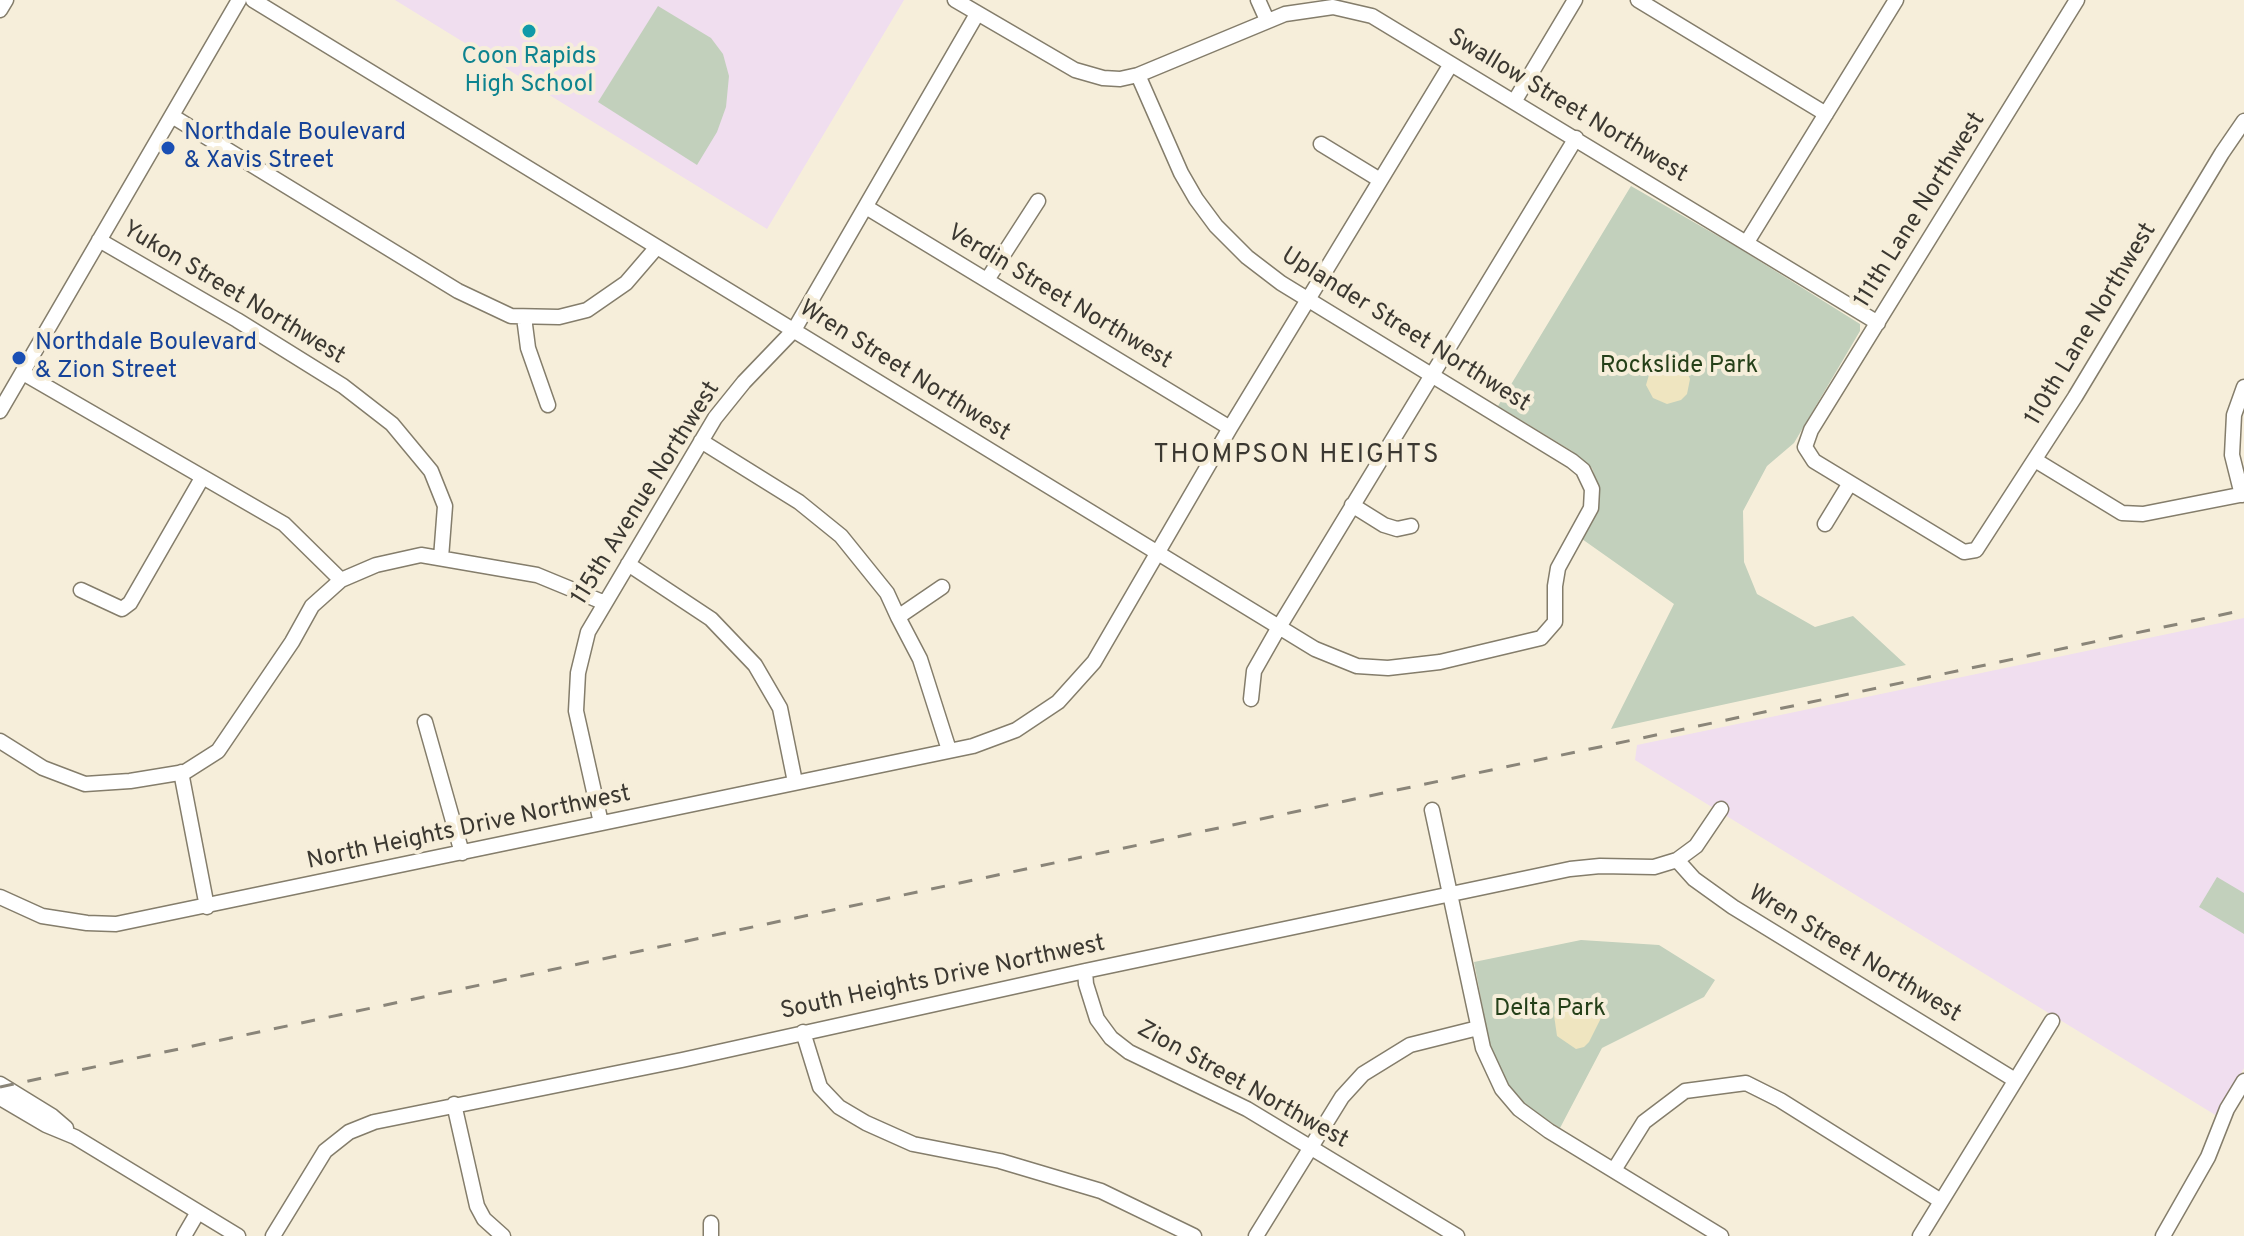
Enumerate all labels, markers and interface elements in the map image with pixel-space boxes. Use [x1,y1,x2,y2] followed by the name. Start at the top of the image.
[520,22,538,40] marker: Coon Rapids High School
[1442,24,1692,190] street label: Swallow Street Northwest
[462,44,596,100] place label: Coon Rapids High School
[1849,108,1993,314] street label: 111th Lane Northwest
[184,120,406,176] place label: Northdale Boulevard & Xavis Street
[159,139,177,157] marker: Northdale Boulevard & Xavis Street
[116,216,350,372] street label: Yukon Street Northwest
[2020,218,2164,432] street label: 110th Lane Northwest
[941,219,1177,377] street label: Verdin Street Northwest
[1275,242,1535,420] street label: Uplander Street Northwest
[793,295,1015,449] street label: Wren Street Northwest
[35,330,257,386] place label: Northdale Boulevard & Zion Street
[10,349,28,367] marker: Northdale Boulevard & Zion Street
[1600,353,1758,381] park label: Rockslide Park
[566,377,728,611] street label: 115th Avenue Northwest
[1154,441,1440,473] district label: THOMPSON HEIGHTS
[305,781,633,877] street label: North Heights Drive Northwest
[1742,880,1966,1030] street label: Wren Street Northwest
[778,931,1108,1027] street label: South Heights Drive Northwest
[1494,996,1606,1024] park label: Delta Park
[1131,1016,1353,1156] street label: Zion Street Northwest

